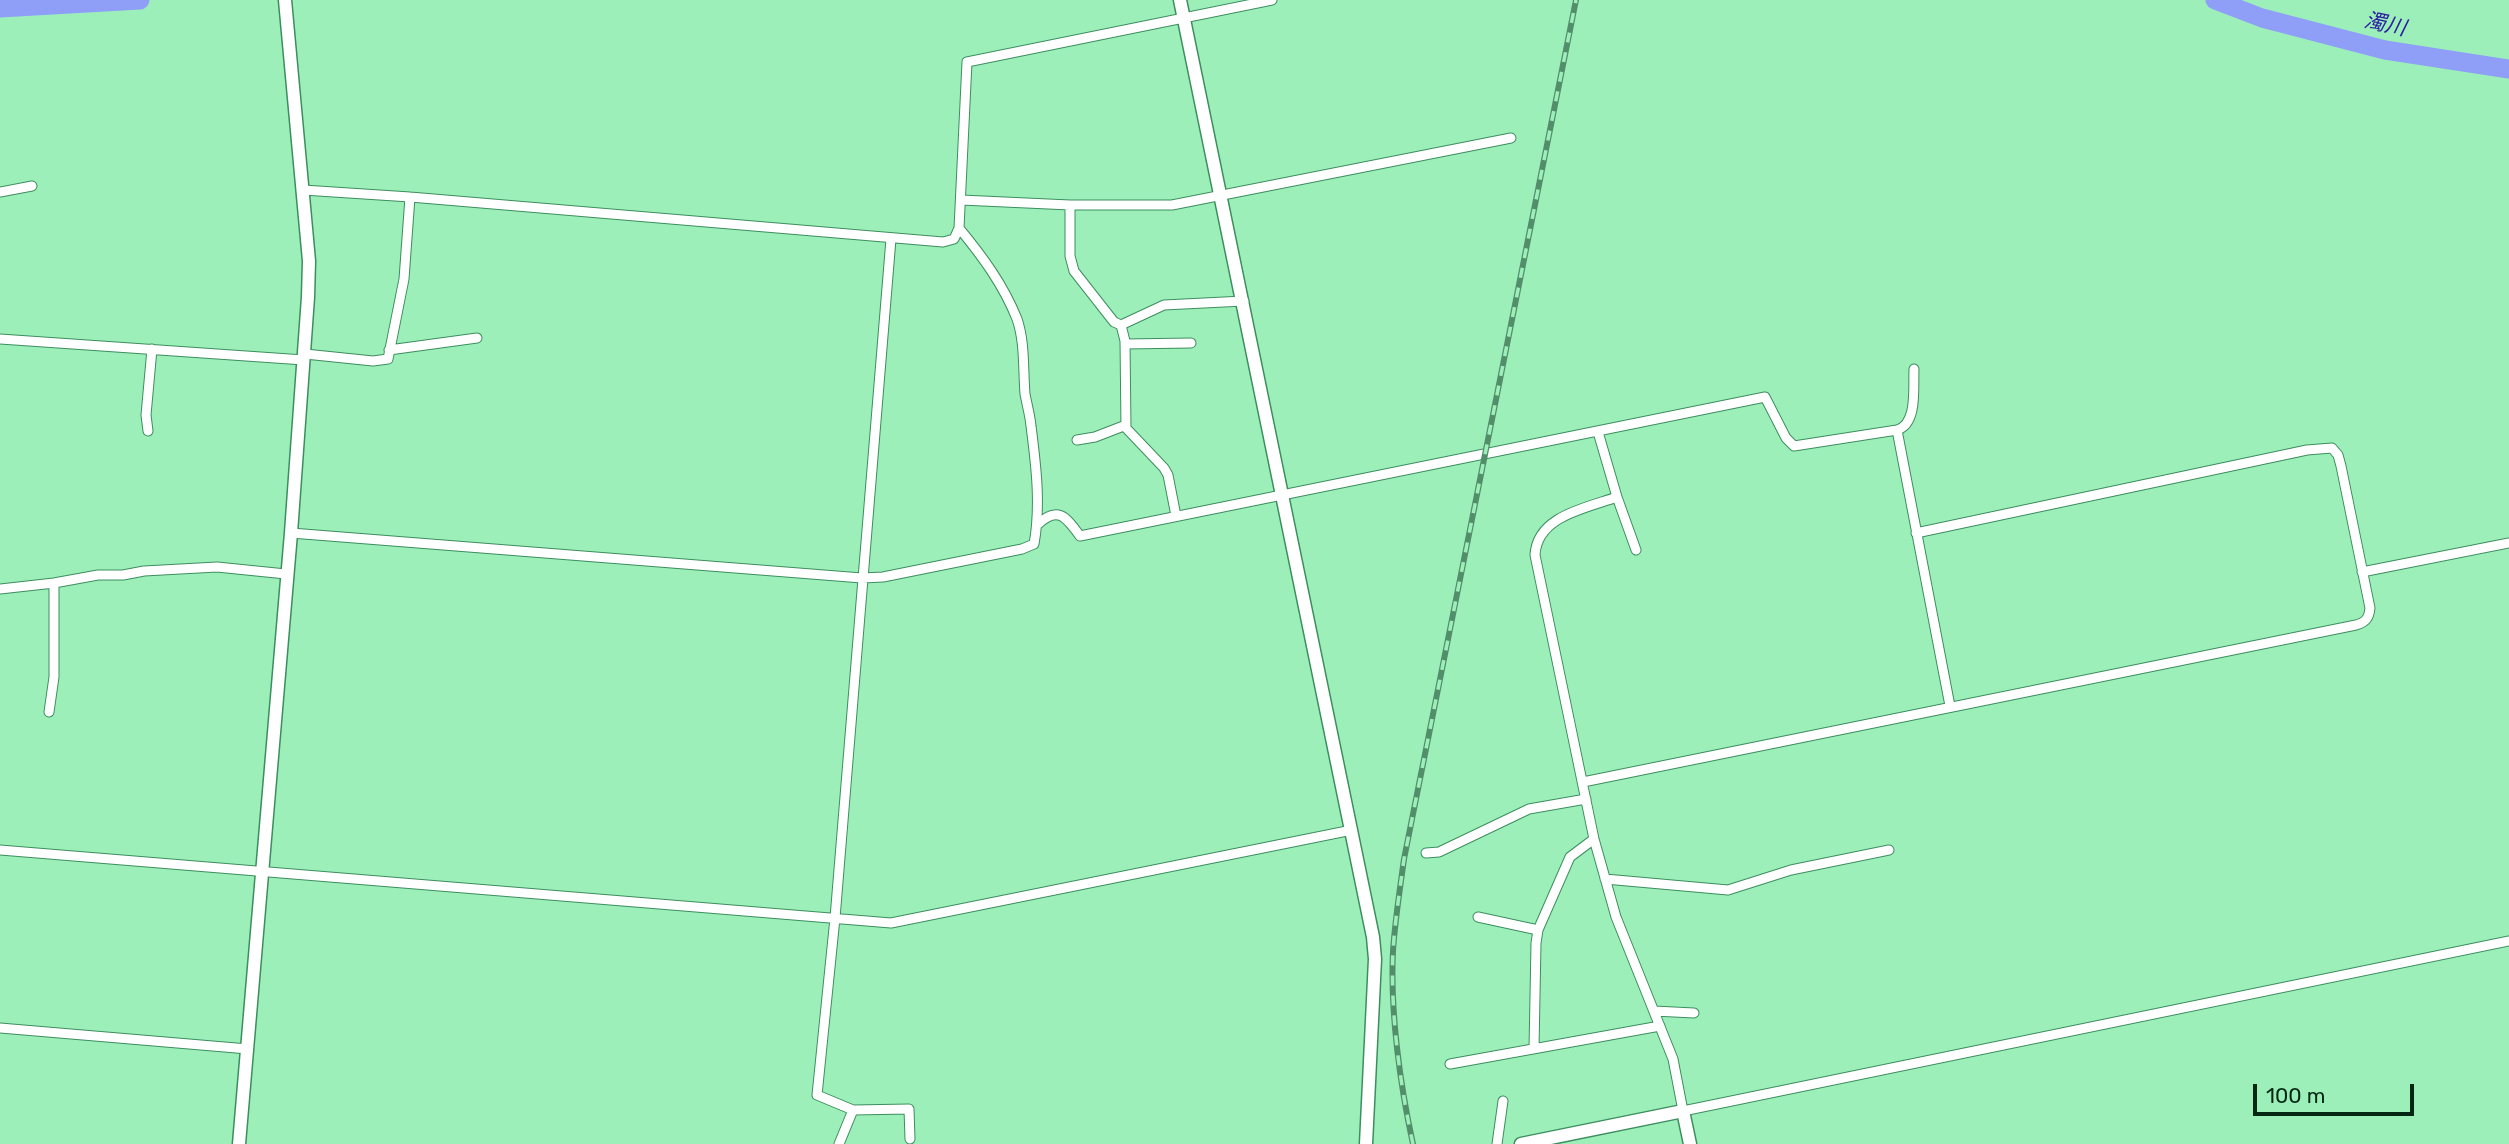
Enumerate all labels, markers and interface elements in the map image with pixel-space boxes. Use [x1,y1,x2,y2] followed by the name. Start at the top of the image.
[2362,8,2408,42] water label: 濁川
[2257,1070,2418,1114] scale bar
[2266,1083,2325,1108] text: 100 m

